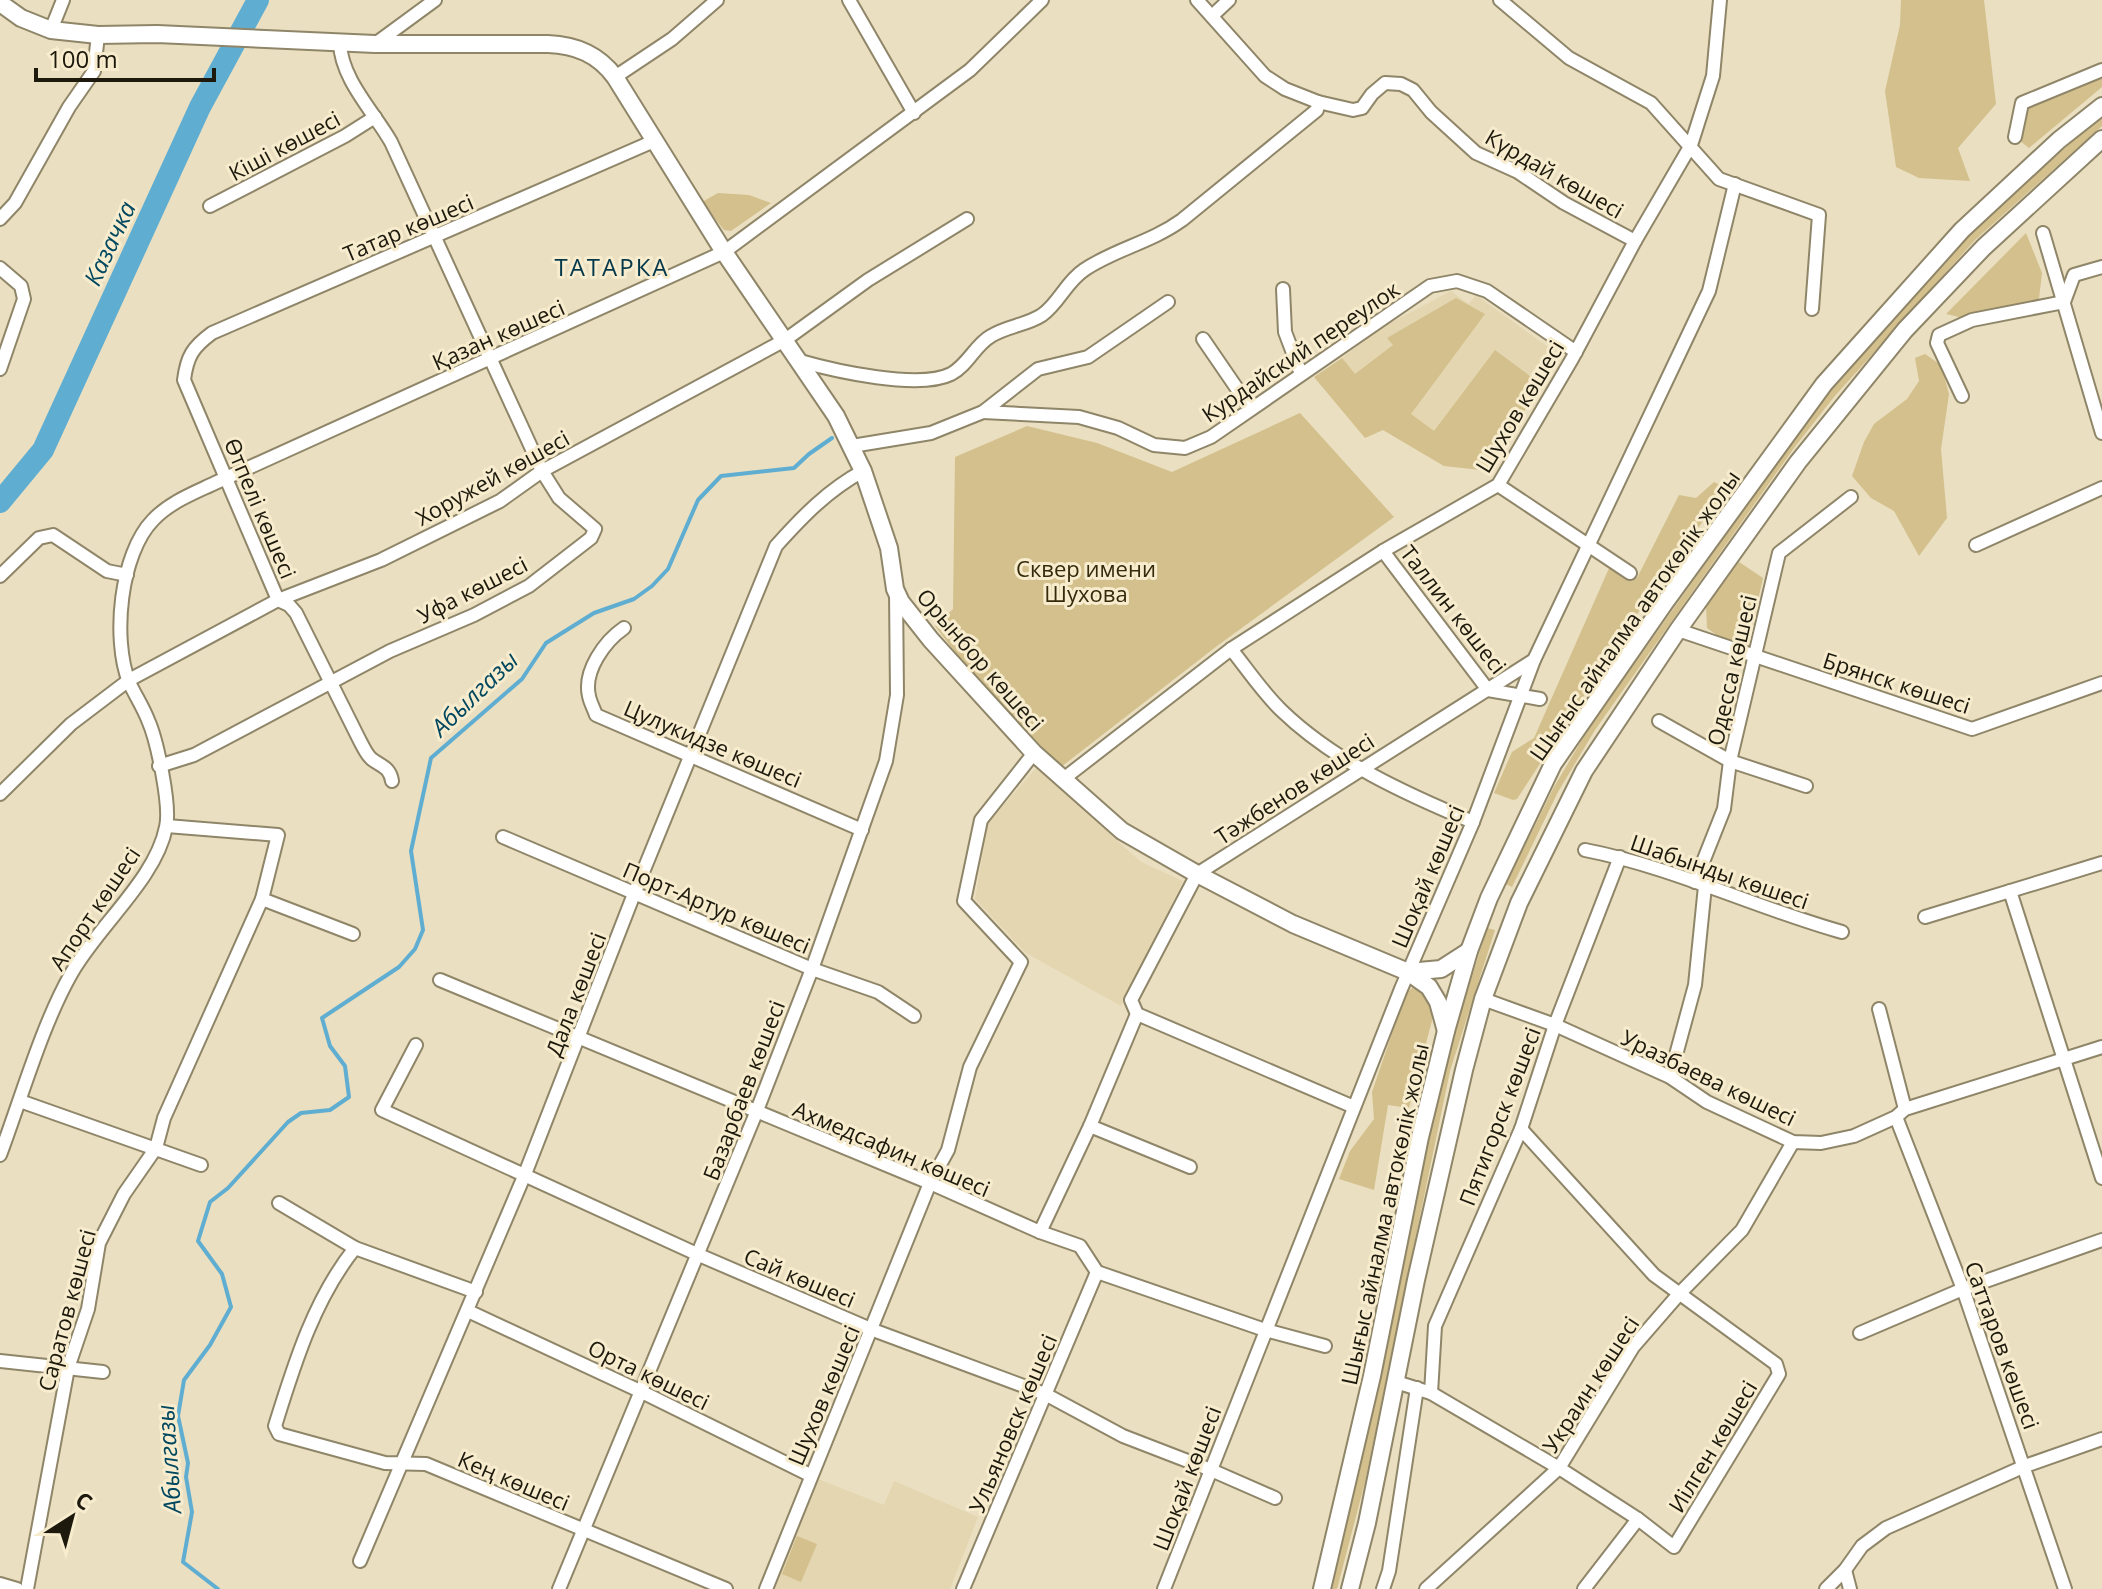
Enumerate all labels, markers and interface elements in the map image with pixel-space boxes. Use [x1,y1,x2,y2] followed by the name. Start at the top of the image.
[36,32,214,82] scale bar
[48,42,118,75] text: 100 m
[223,103,345,187] street label: Кіші көшесі
[1480,121,1630,225] street label: Күрдай көшесі
[338,186,478,268] street label: Татар көшесі
[75,195,143,291] water label: Казачка
[554,250,670,283] district label: ТАТАРКА
[1195,273,1405,428] street label: Курдайский переулок
[427,291,569,377] street label: Қазан көшесі
[1468,334,1570,478] street label: Шухов көшесі
[410,422,574,532] street label: Хоружей көшесі
[218,433,304,583] street label: Өтпелі көшесі
[1522,464,1746,766] street label: Шығыс айналма автокөлік жолы
[1394,538,1514,680] street label: Таллин көшесі
[412,548,532,630] street label: Уфа көшесі
[1016,553,1156,608] park label: Сквер имени Шухова
[911,581,1051,737] street label: Орынбор көшесі
[1699,592,1763,748] street label: Одесса көшесі
[422,643,525,744] water label: Абылгазы
[1819,644,1975,720] street label: Брянск көшесі
[620,692,806,794] street label: Цулукидзе көшесі
[1209,725,1379,851] street label: Тәжбенов көшесі
[1383,800,1471,952] street label: Шоқай көшесі
[1627,826,1813,916] street label: Шабынды көшесі
[42,840,146,976] street label: Апорт көшесі
[619,854,815,960] street label: Порт-Артур көшесі
[538,928,612,1060] street label: Дала көшесі
[695,996,791,1184] street label: Базарбаев көшесі
[1451,1022,1547,1210] street label: Пятигорск көшесі
[1617,1022,1801,1132] street label: Уразбаева көшесі
[1333,1040,1435,1388] street label: Шығыс айналма автокөлік жолы
[789,1093,995,1203] street label: Ахмедсафин көшесі
[30,1226,102,1394] street label: Саратов көшесі
[740,1240,860,1314] street label: Сай көшесі
[1959,1257,2047,1433] street label: Саттаров көшесі
[1535,1310,1645,1458] street label: Украин көшесі
[780,1320,866,1470] street label: Шухов көшесі
[961,1329,1063,1517] street label: Ульяновск көшесі
[583,1332,715,1416] street label: Орта көшесі
[1661,1374,1763,1518] street label: Иілген көшесі
[1145,1401,1227,1555] street label: Шоқай көшесі
[148,1403,188,1517] water label: Абылгазы
[454,1443,574,1517] street label: Кең көшесі
[32,1477,112,1557] north arrow
[70,1484,99,1516] text: С

